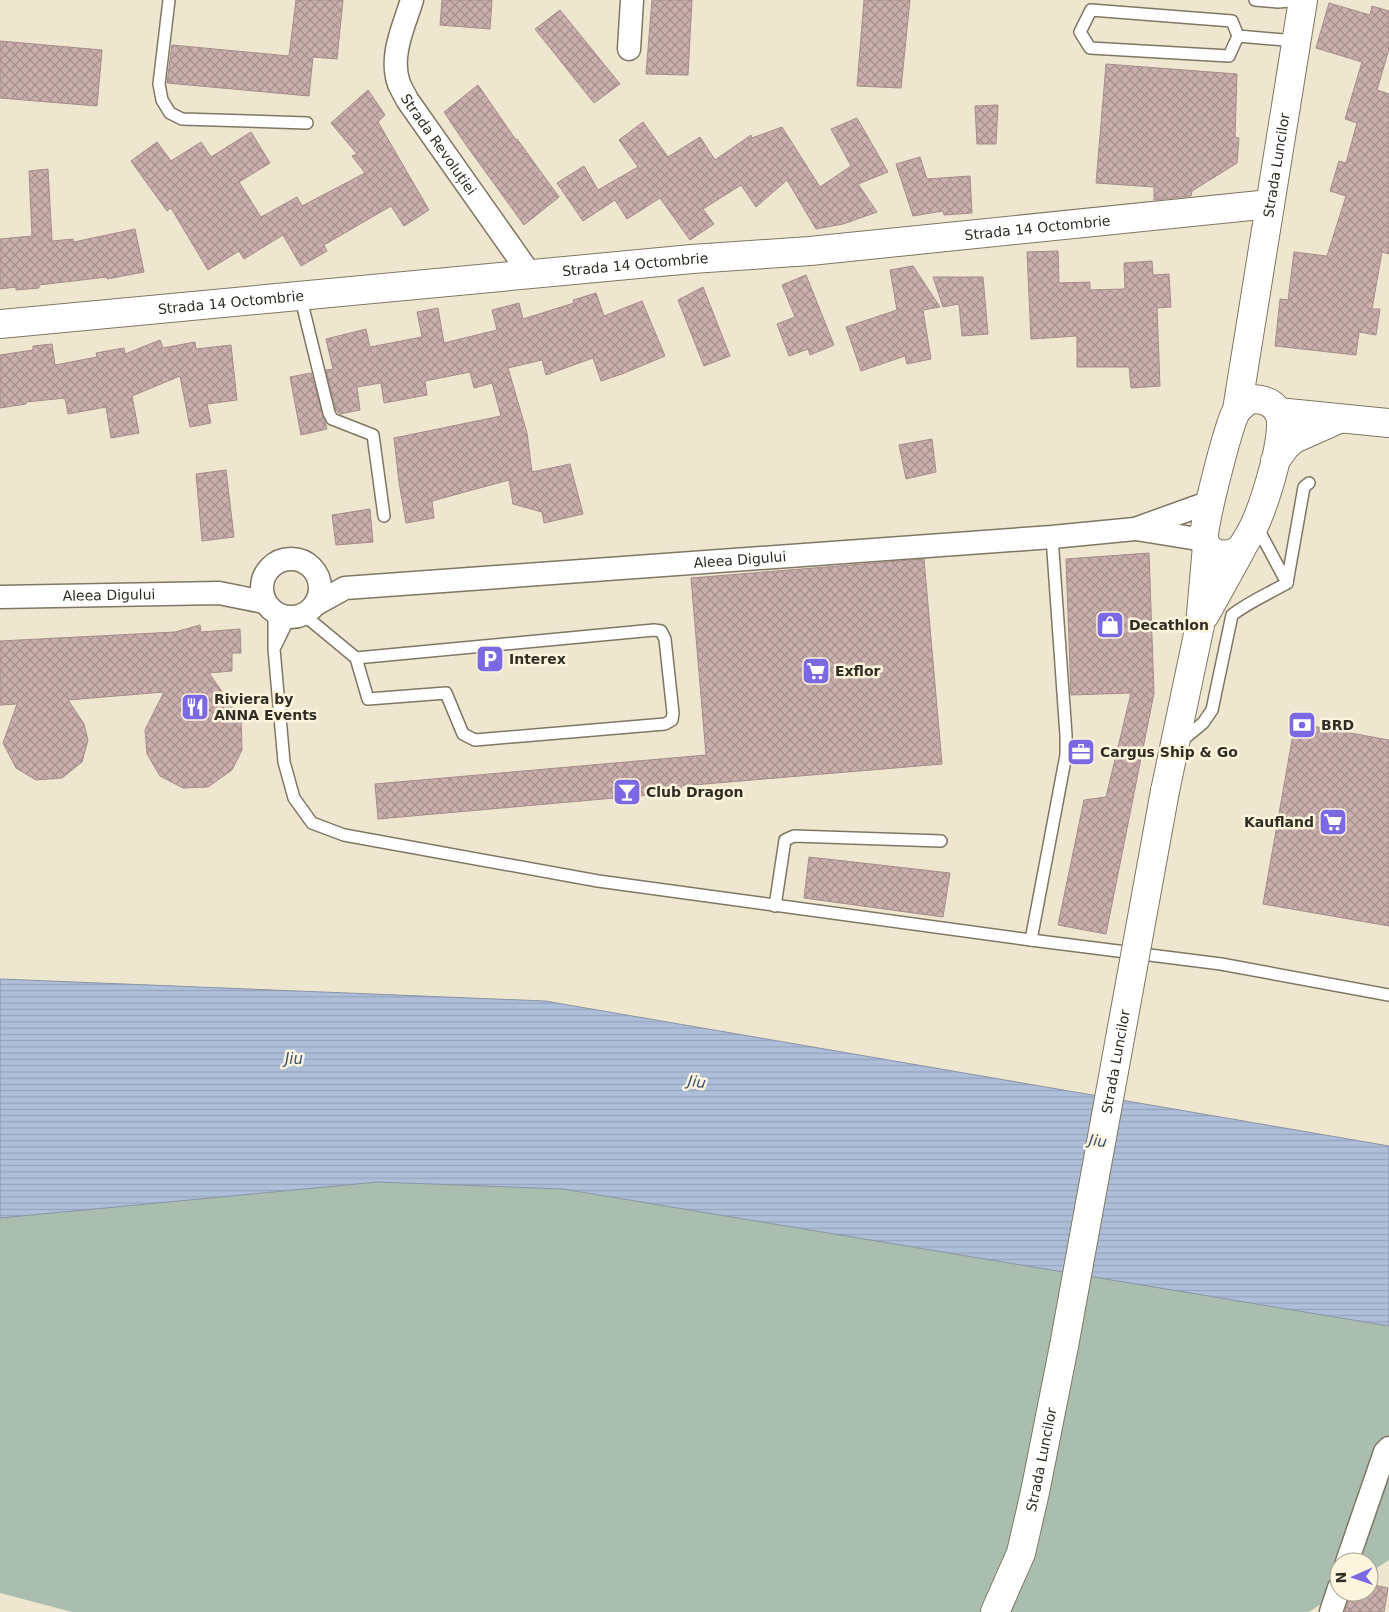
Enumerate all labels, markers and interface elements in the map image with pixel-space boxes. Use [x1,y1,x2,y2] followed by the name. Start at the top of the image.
[398,91,480,198] street label: Strada Revoluției
[1260,111,1293,219] street label: Strada Luncilor
[964,212,1111,243] street label: Strada 14 Octombrie
[561,250,709,279] street label: Strada 14 Octombrie
[157,287,305,317] street label: Strada 14 Octombrie
[693,548,787,571] street label: Aleea Digului
[62,586,156,604] street label: Aleea Digului
[1095,610,1125,640] shop icon: Decathlon
[1129,617,1209,633] place label: Decathlon
[475,644,505,674] parking icon: Interex
[509,651,566,667] place label: Interex
[801,656,831,686] supermarket icon: Exflor
[835,663,881,679] place label: Exflor
[214,691,317,723] place label: Riviera by ANNA Events
[180,692,210,722] restaurant icon: Riviera by ANNA Events
[1287,710,1317,740] bank icon: BRD
[1321,717,1354,733] place label: BRD
[1066,737,1096,767] office icon: Cargus Ship & Go
[1100,744,1238,760] place label: Cargus Ship & Go
[612,777,642,807] bar icon: Club Dragon
[646,784,744,800] place label: Club Dragon
[1318,807,1348,837] supermarket icon: Kaufland
[1244,814,1314,830] place label: Kaufland
[1098,1008,1133,1115] street label: Strada Luncilor
[282,1050,303,1068] water label: Jiu
[684,1071,707,1092] water label: Jiu
[1085,1130,1108,1151] water label: Jiu
[1023,1406,1060,1513] street label: Strada Luncilor
[1329,1552,1379,1602] north arrow
[1333,1571,1349,1584] text: N

